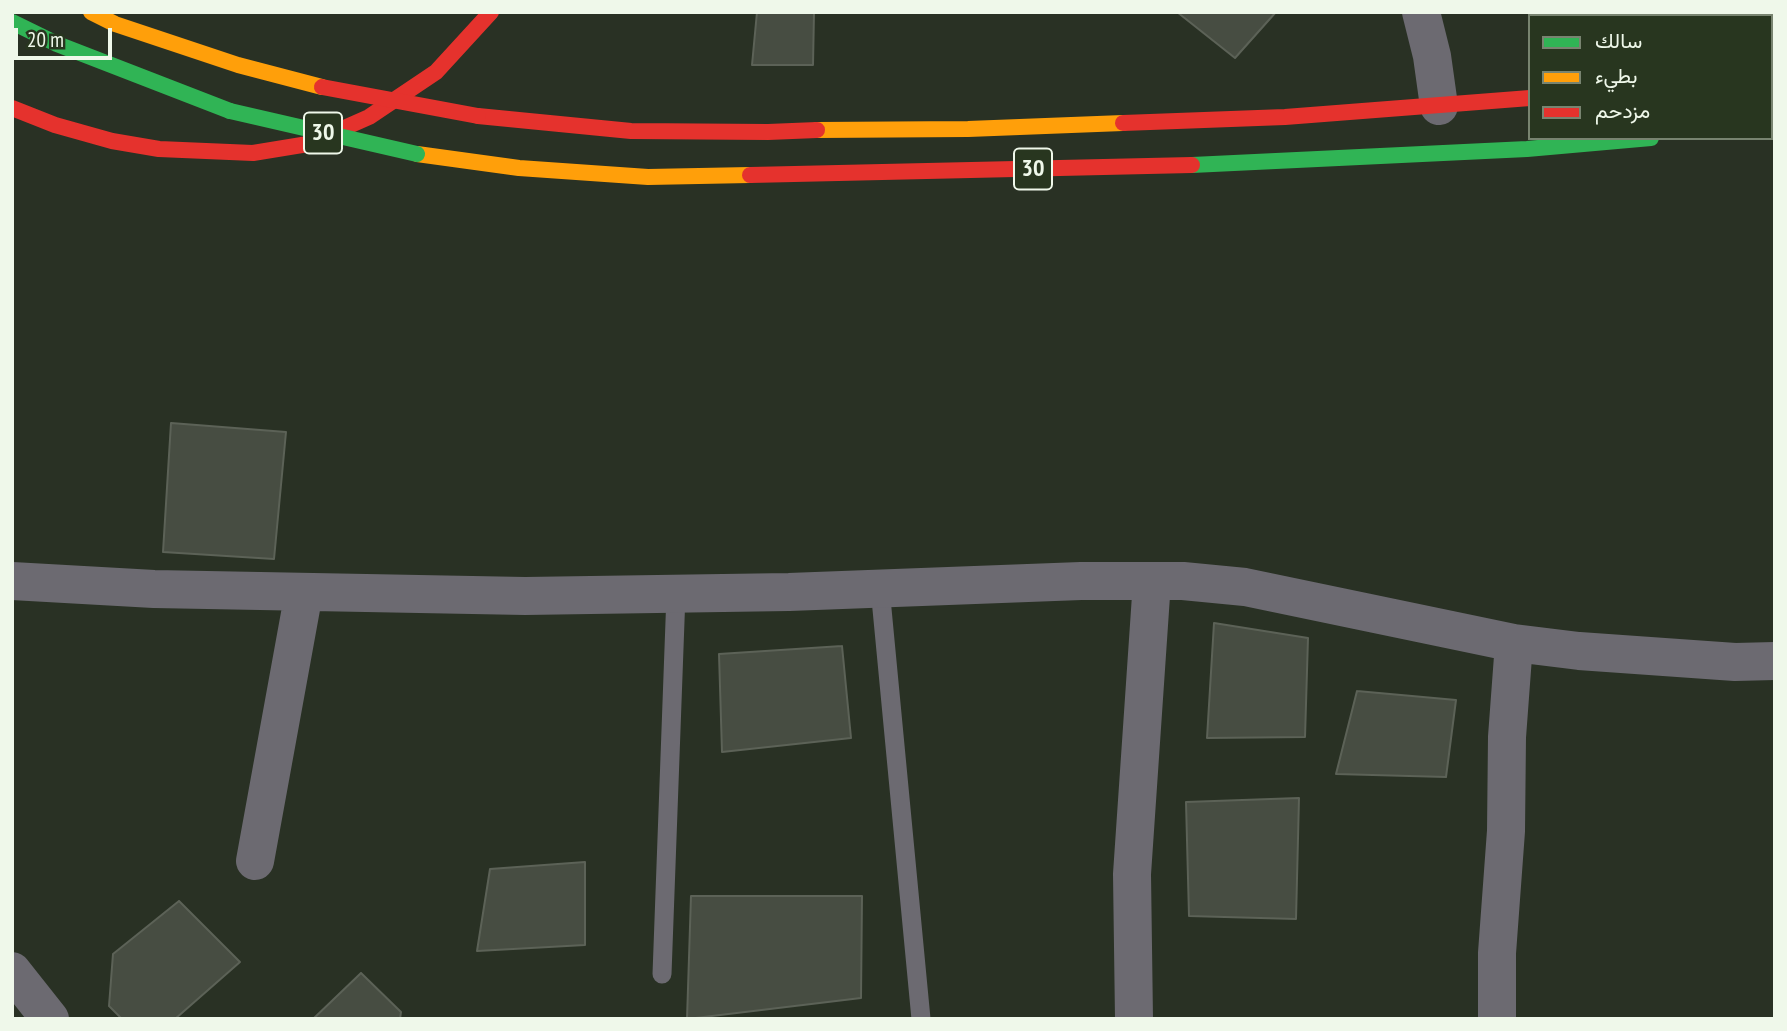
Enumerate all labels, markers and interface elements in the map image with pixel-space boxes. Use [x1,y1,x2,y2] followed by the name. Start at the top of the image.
[18,14,116,58] scale bar
[1528,14,1773,140] legend
[27,26,64,53] text: 20 m
[1595,27,1642,54] text: سالك
[1595,62,1638,89] text: بطيء
[1595,97,1650,124] text: مزدحم
[304,113,342,154] road number: 30
[1014,148,1052,190] road number: 30

